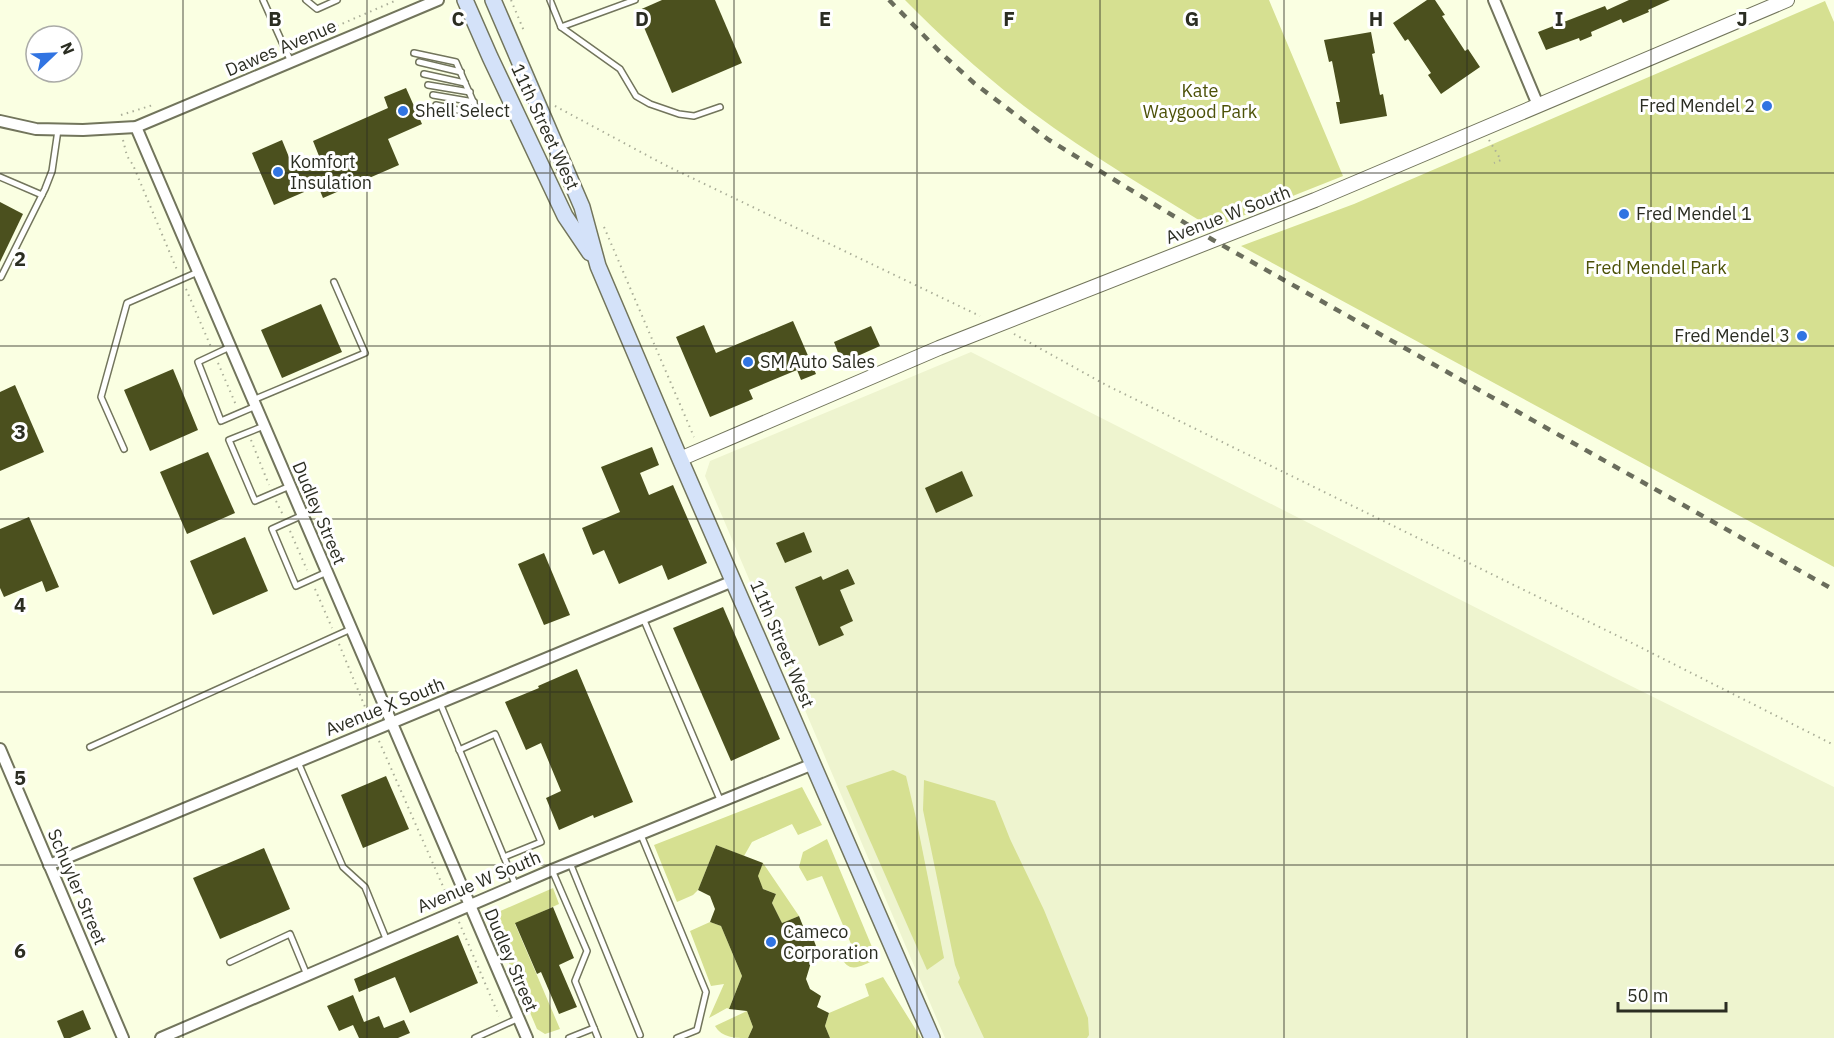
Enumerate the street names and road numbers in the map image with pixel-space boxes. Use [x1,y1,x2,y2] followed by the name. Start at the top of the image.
[222,14,340,81] street label: Dawes Avenue
[506,60,585,194] street label: 11th Street West
[1162,180,1294,249] street label: Avenue W South
[287,458,352,568] street label: Dudley Street
[745,576,820,711] street label: 11th Street West
[322,672,448,741] street label: Avenue X South
[43,825,112,948] street label: Schuyler Street
[414,845,544,918] street label: Avenue W South
[479,905,544,1015] street label: Dudley Street

